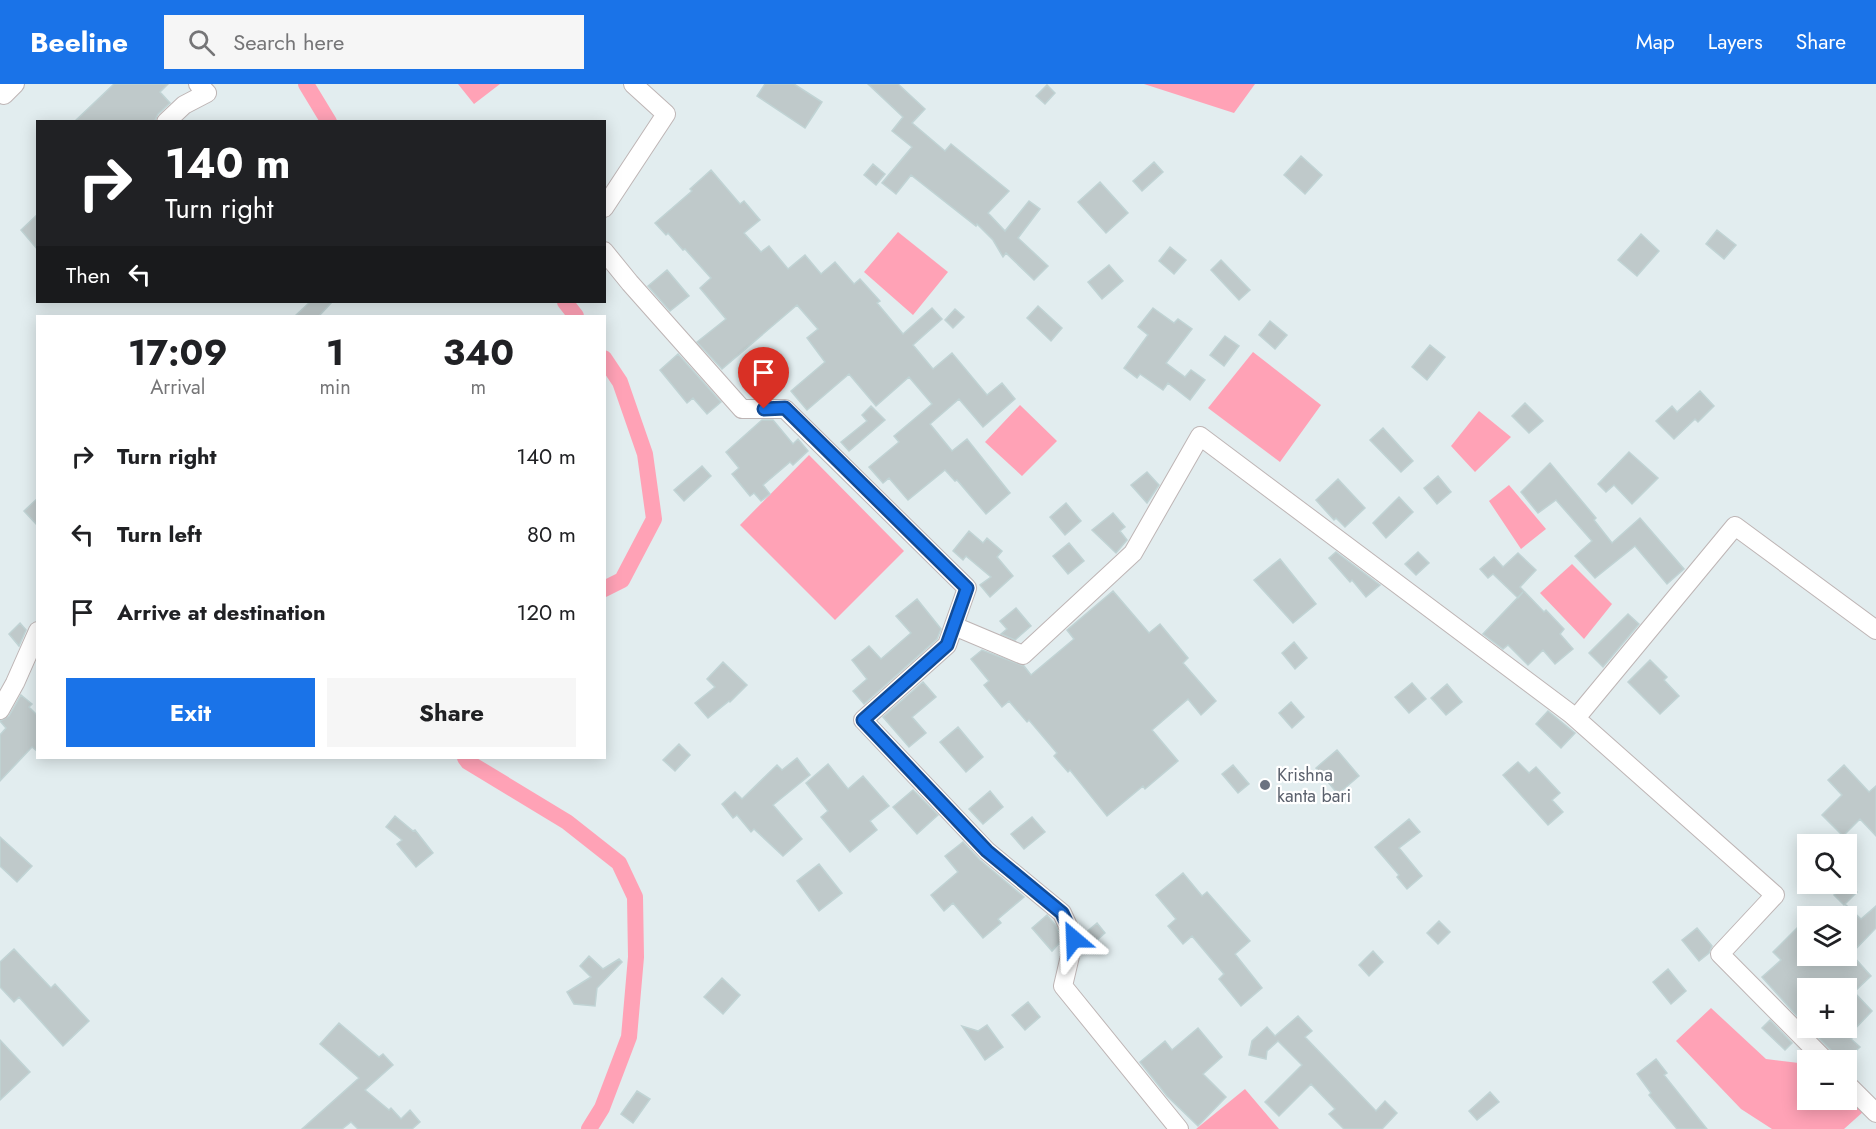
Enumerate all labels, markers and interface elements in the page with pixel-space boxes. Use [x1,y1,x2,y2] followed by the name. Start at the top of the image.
[164,15,584,69] search box
[30,22,128,63] text: Beeline
[185,26,218,59] icon: search
[233,26,344,58] text: Search here
[1636,27,1675,57] text: Map
[1708,27,1763,57] text: Layers
[1796,27,1846,57] text: Share
[165,133,291,194] text: 140 m
[66,144,144,222] icon: right
[165,189,273,228] text: Turn right
[123,258,156,291] icon: left
[66,259,111,291] text: Then
[128,326,228,378] text: 17:09
[326,326,344,378] text: 1
[443,326,514,378] text: 340
[738,347,789,409] pin
[747,356,780,389] icon: arrive
[150,373,205,402] text: Arrival
[319,373,351,402] text: min
[471,373,486,402] text: m
[66,440,99,473] icon: right
[117,440,217,472] text: Turn right
[516,440,576,472] text: 140 m
[66,518,99,551] icon: left
[117,518,202,550] text: Turn left
[527,518,576,550] text: 80 m
[66,596,99,629] icon: arrive
[117,596,326,628] text: Arrive at destination
[517,596,576,628] text: 120 m
[66,678,315,747] button: Exit
[327,678,576,747] button: Share
[1277,762,1351,809] place label: Krishna kanta bari
[1258,778,1272,792] marker: Krishna kanta bari
[1797,834,1857,1110] map controls
[1797,834,1857,894] button: search
[1797,906,1857,966] button: layers
[1042,907,1106,971] position arrow
[1797,978,1857,1038] button: +
[1797,1050,1857,1110] button: −

